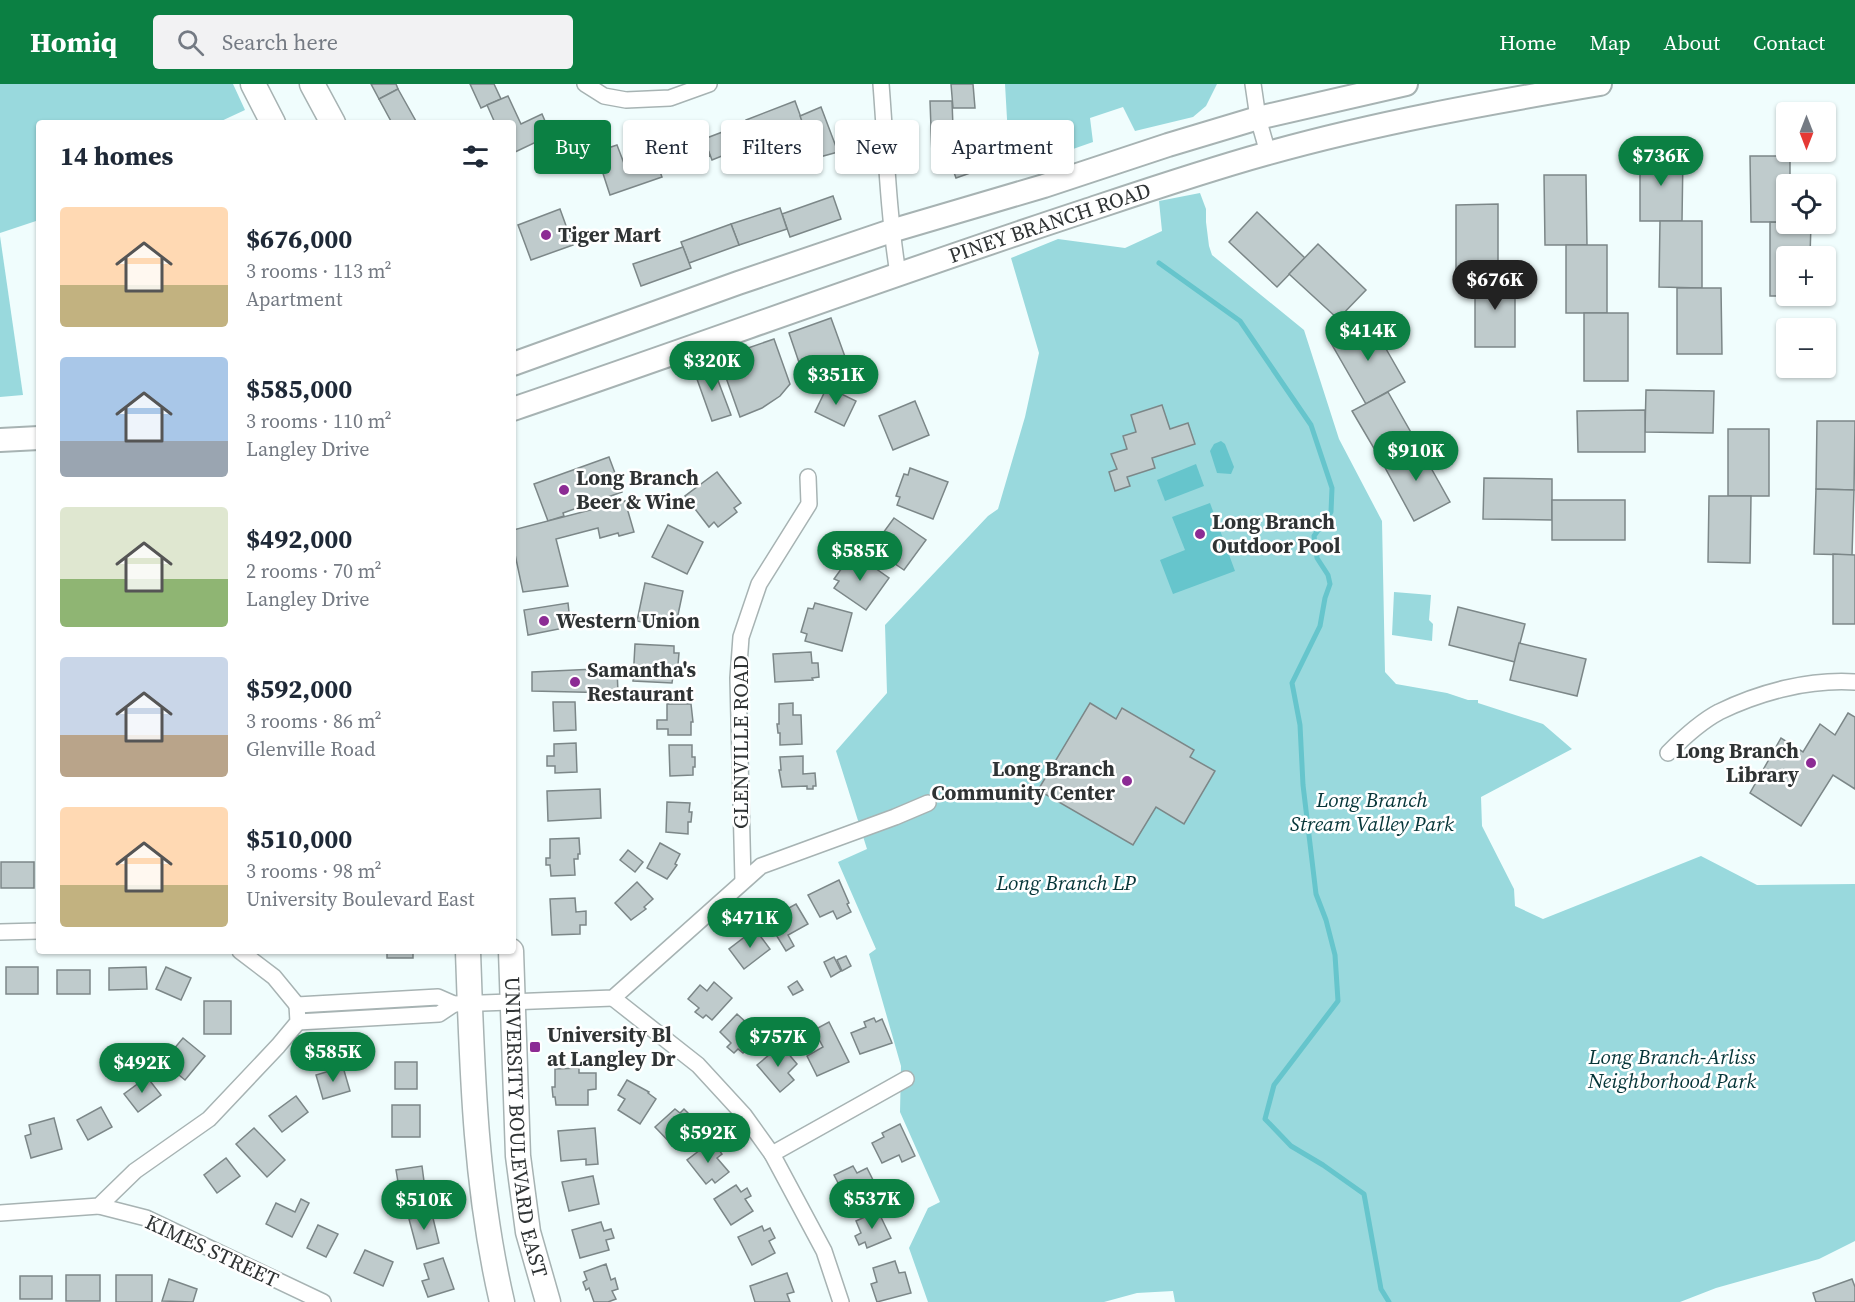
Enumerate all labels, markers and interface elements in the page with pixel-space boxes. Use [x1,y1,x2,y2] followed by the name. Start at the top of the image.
[153,15,573,69] search box
[30,23,117,61] text: Homiq
[174,26,207,59] icon: search
[222,27,338,57] text: Search here
[1499,28,1557,57] text: Home
[1590,28,1631,57] text: Map
[1664,28,1720,57] text: About
[1753,28,1825,57] text: Contact
[1776,102,1836,162] north arrow
[1776,102,1836,378] map controls
[534,120,611,174] chip: Buy
[623,120,709,174] chip: Rent
[721,120,823,174] chip: Filters
[835,120,919,174] chip: New
[931,120,1074,174] chip: Apartment
[1619,136,1703,187] pin: $736K
[60,138,173,174] text: 14 homes
[459,140,492,173] icon: filters
[1632,141,1690,169] text: $736K
[1776,174,1836,234] button: locate
[945,175,1154,270] street label: PINEY BRANCH ROAD
[558,220,661,249] place label: Tiger Mart
[246,221,352,257] text: $676,000
[539,228,553,242] marker: Tiger Mart
[108,231,180,303] icon: home
[1776,246,1836,306] button: +
[246,257,392,285] text: 3 rooms · 113 m²
[1453,260,1537,311] pin: $676K
[1466,265,1524,293] text: $676K
[246,285,343,313] text: Apartment
[1326,311,1410,362] pin: $414K
[1339,316,1397,344] text: $414K
[1776,318,1836,378] button: −
[670,341,754,392] pin: $320K
[683,346,741,374] text: $320K
[794,355,878,406] pin: $351K
[807,360,865,388] text: $351K
[246,371,352,407] text: $585,000
[108,381,180,453] icon: home
[246,407,392,435] text: 3 rooms · 110 m²
[1374,431,1458,482] pin: $910K
[246,435,369,463] text: Langley Drive
[1387,436,1445,464] text: $910K
[576,463,699,516] place label: Long Branch Beer & Wine
[557,483,571,497] marker: Long Branch Beer & Wine
[1212,507,1341,560] place label: Long Branch Outdoor Pool
[246,521,352,557] text: $492,000
[1193,527,1207,541] marker: Long Branch Outdoor Pool
[108,531,180,603] icon: home
[818,531,902,582] pin: $585K
[831,536,889,564] text: $585K
[246,557,382,585] text: 2 rooms · 70 m²
[246,585,369,613] text: Langley Drive
[556,606,700,635] place label: Western Union
[537,614,551,628] marker: Western Union
[587,655,697,708] place label: Samantha's Restaurant
[726,655,755,829] street label: GLENVILLE ROAD
[246,671,352,707] text: $592,000
[568,675,582,689] marker: Samantha's Restaurant
[108,681,180,753] icon: home
[246,707,382,735] text: 3 rooms · 86 m²
[246,735,375,763] text: Glenville Road
[1676,736,1800,789] place label: Long Branch Library
[931,754,1115,807] place label: Long Branch Community Center
[1804,756,1818,770] marker: Long Branch Library
[1120,774,1134,788] marker: Long Branch Community Center
[1290,785,1454,838] park label: Long Branch Stream Valley Park
[246,821,352,857] text: $510,000
[108,831,180,903] icon: home
[246,857,382,885] text: 3 rooms · 98 m²
[995,868,1136,897] park label: Long Branch LP
[246,885,474,913] text: University Boulevard East
[708,898,792,949] pin: $471K
[721,903,779,931] text: $471K
[498,976,555,1281] street label: UNIVERSITY BOULEVARD EAST
[736,1017,820,1068] pin: $757K
[547,1020,676,1073] place label: University Bl at Langley Dr
[749,1022,807,1050] text: $757K
[291,1032,375,1083] pin: $585K
[304,1037,362,1065] text: $585K
[528,1040,542,1054] marker: University Bl at Langley Dr
[1587,1042,1756,1095] park label: Long Branch-Arliss Neighborhood Park
[100,1043,184,1094] pin: $492K
[113,1048,171,1076] text: $492K
[666,1113,750,1164] pin: $592K
[679,1118,737,1146] text: $592K
[830,1179,914,1230] pin: $537K
[382,1180,466,1231] pin: $510K
[843,1184,901,1212] text: $537K
[395,1185,453,1213] text: $510K
[141,1207,284,1294] street label: KIMES STREET

